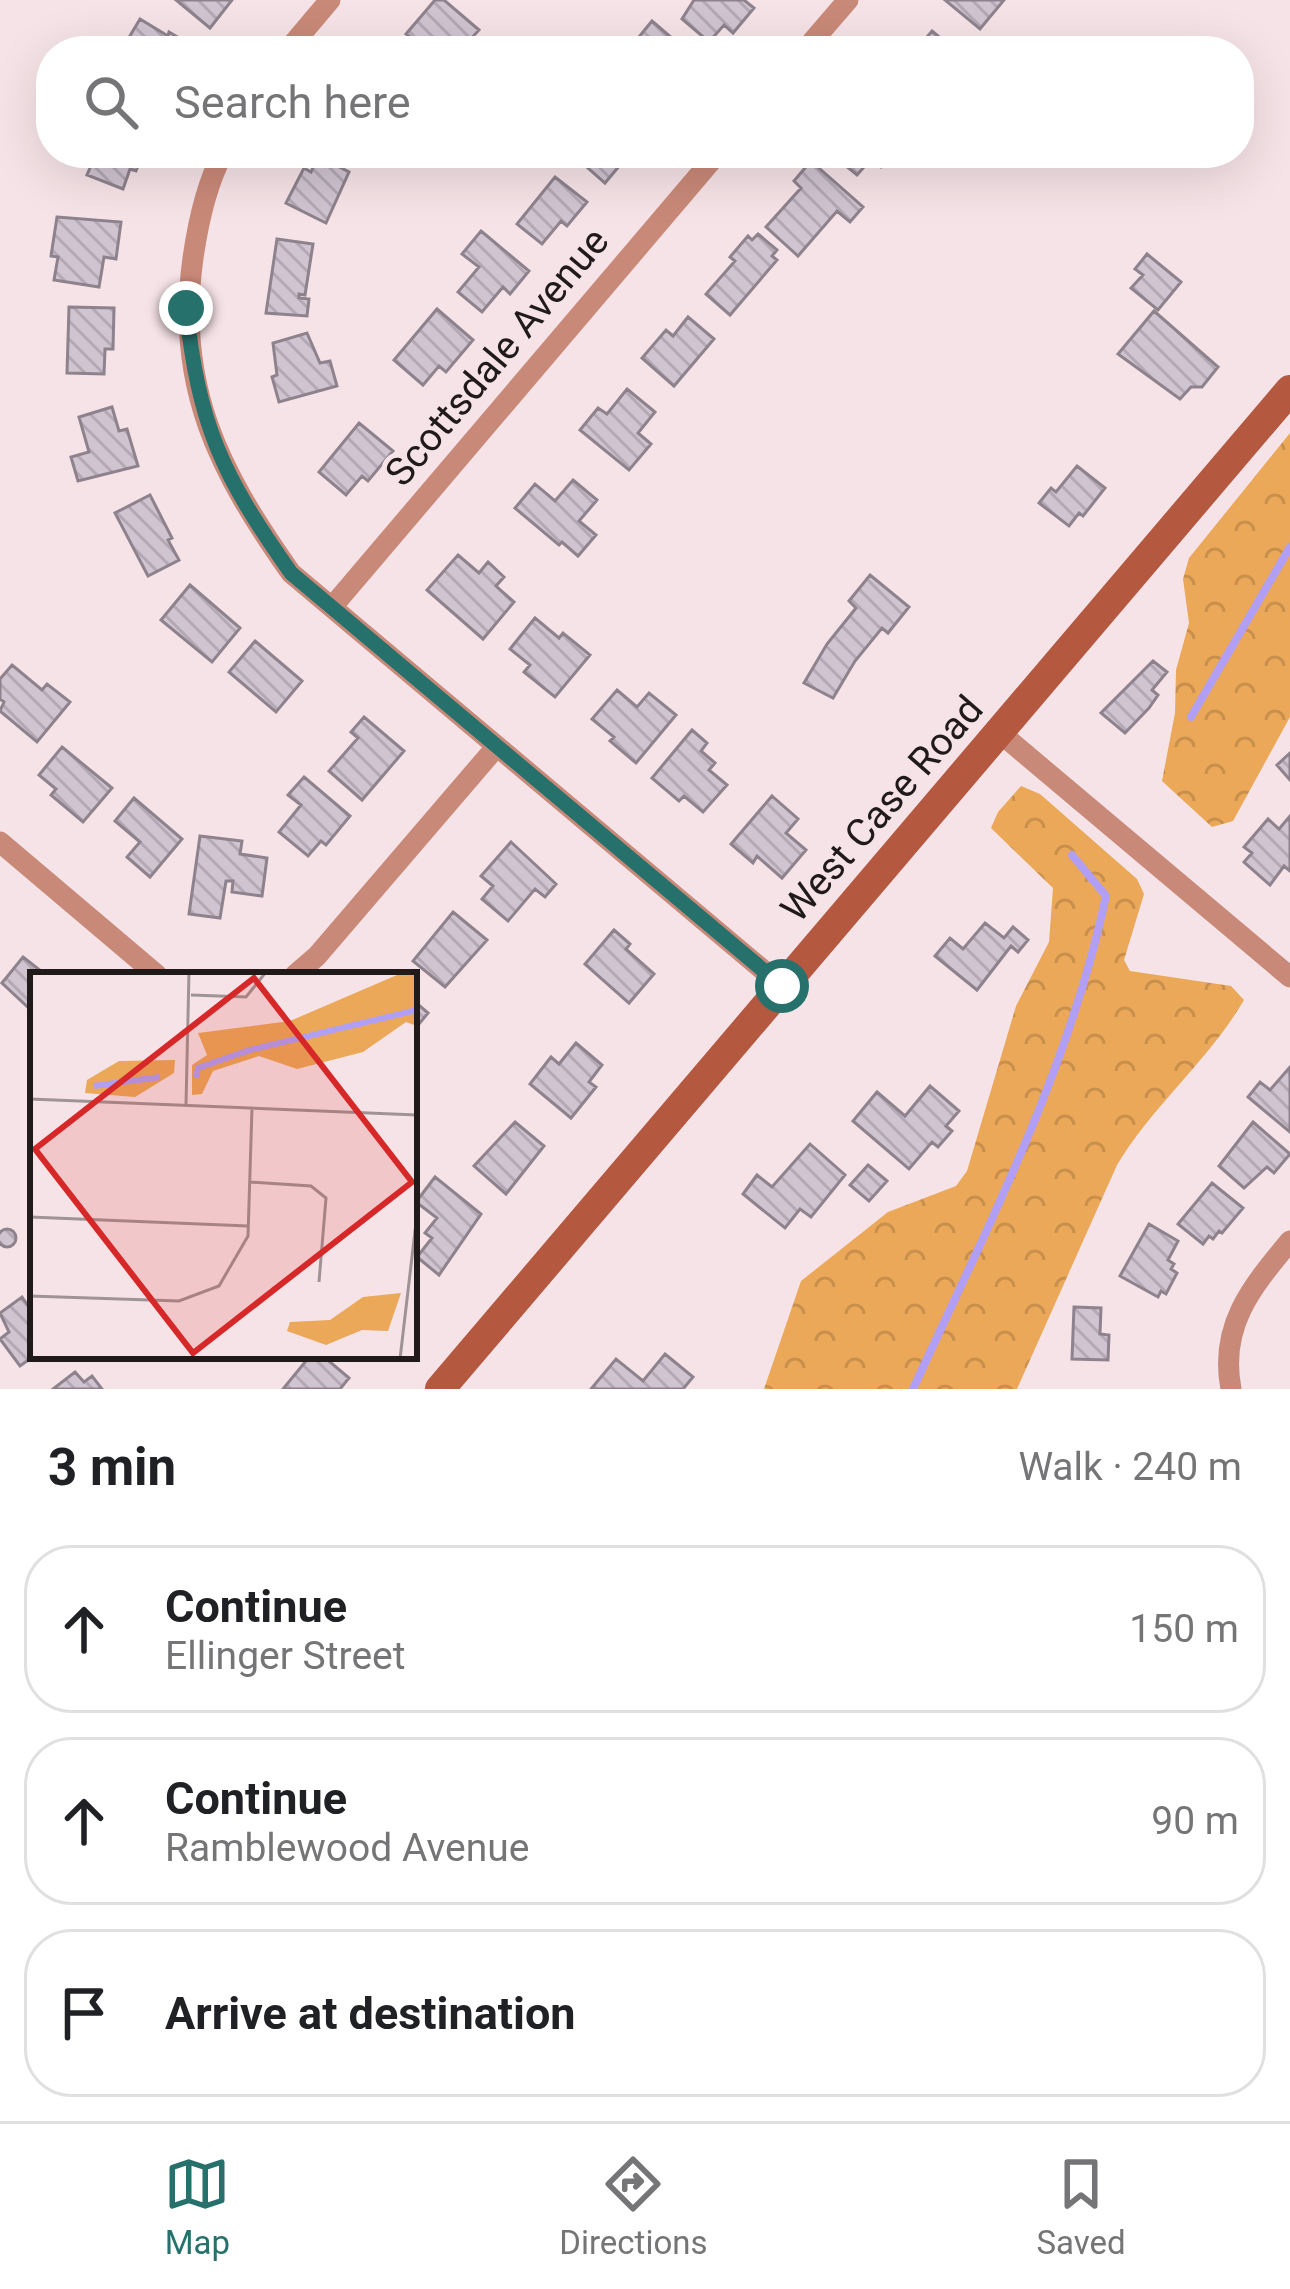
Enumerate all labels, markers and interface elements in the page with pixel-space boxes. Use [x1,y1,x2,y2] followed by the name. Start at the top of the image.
[36,36,1254,168] search box
[78,69,144,135] icon: search
[174,76,411,129] text: Search here
[376,219,618,495] street label: Scottsdale Avenue
[159,281,213,335] route end
[772,687,992,931] street label: West Case Road
[755,959,809,1013] route start
[30,972,417,1359] inset map
[48,1438,176,1497] text: 3 min
[1018,1444,1242,1490] text: Walk · 240 m
[165,1580,347,1633] text: Continue
[51,1596,117,1662] icon: ahead
[1129,1606,1239,1652] text: 150 m
[165,1633,406,1679] text: Ellinger Street
[165,1772,347,1825] text: Continue
[51,1788,117,1854] icon: ahead
[1151,1798,1239,1844] text: 90 m
[165,1825,530,1871] text: Ramblewood Avenue
[51,1980,117,2046] icon: arrive
[165,1987,576,2040] text: Arrive at destination
[164,2151,230,2262] tab: Map
[559,2151,708,2262] tab: Directions
[1036,2151,1126,2262] tab: Saved

